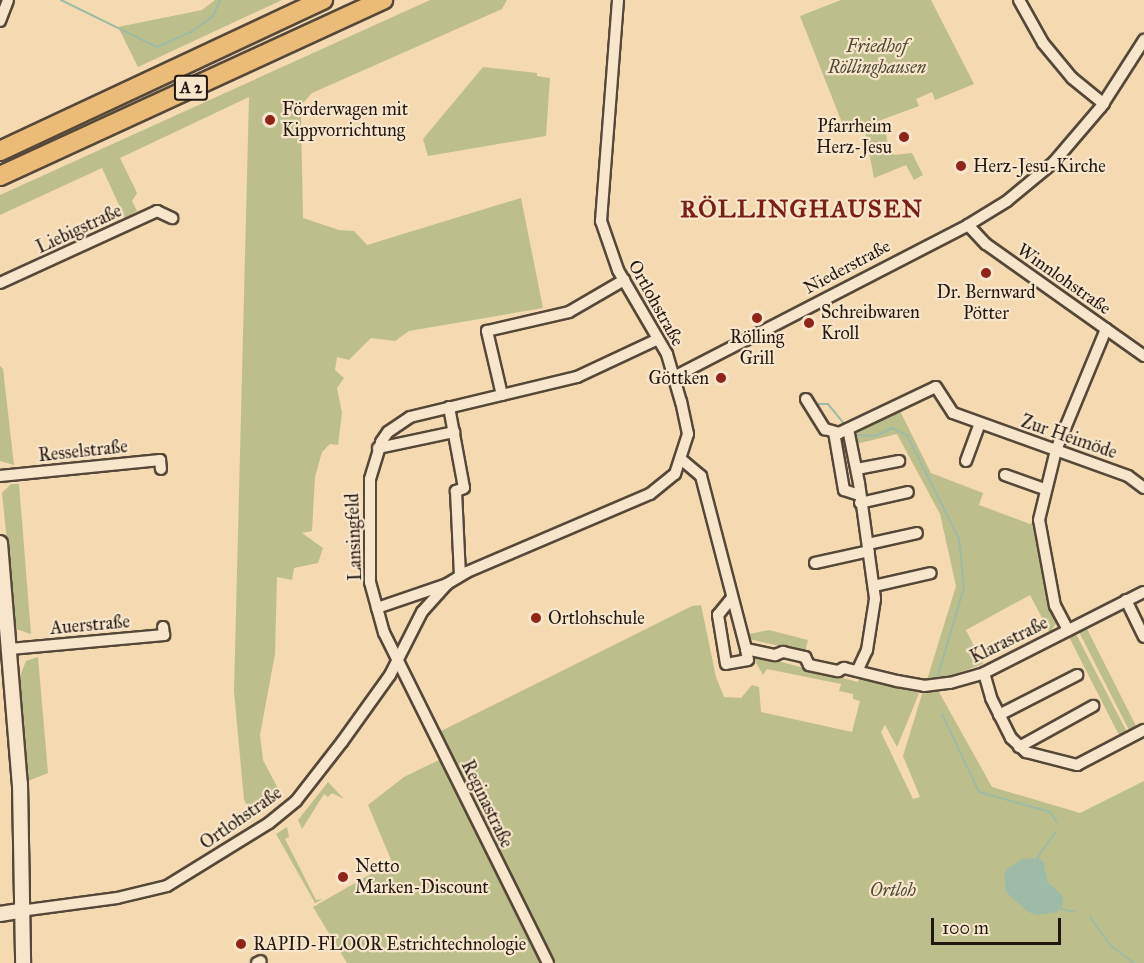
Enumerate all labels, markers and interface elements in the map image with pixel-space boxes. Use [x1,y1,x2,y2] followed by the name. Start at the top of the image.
[828,36,926,78] park label: Friedhof Röllinghausen
[173,75,209,101] road number: A 2
[282,99,408,142] place label: Förderwagen mit Kippvorrichtung
[263,113,277,127] marker: Förderwagen mit Kippvorrichtung
[816,116,892,158] place label: Pfarrheim Herz-Jesu
[897,130,911,144] marker: Pfarrheim Herz-Jesu
[973,155,1106,177] place label: Herz-Jesu-Kirche
[954,159,968,173] marker: Herz-Jesu-Kirche
[680,196,924,224] district label: RÖLLINGHAUSEN
[33,200,125,258] street label: Liebigstraße
[800,235,894,299] street label: Niederstraße
[1013,239,1115,319] street label: Winnlohstraße
[624,256,688,350] street label: Ortlohstraße
[979,266,993,280] marker: Dr. Bernward Pötter
[937,282,1035,324] place label: Dr. Bernward Pötter
[821,302,920,344] place label: Schreibwaren Kroll
[750,311,764,325] marker: Rölling Grill
[802,316,816,330] marker: Schreibwaren Kroll
[730,327,784,370] place label: Rölling Grill
[648,367,709,389] place label: Göttken
[714,371,728,385] marker: Göttken
[1018,410,1120,464] street label: Zur Heimöde
[37,436,129,466] street label: Resselstraße
[342,493,366,581] street label: Lansingfeld
[548,607,645,629] place label: Ortlohschule
[49,611,131,639] street label: Auerstraße
[529,611,543,625] marker: Ortlohschule
[967,612,1051,668] street label: Klarastraße
[457,757,517,851] street label: Reginastraße
[196,782,286,854] street label: Ortlohstraße
[355,856,489,898] place label: Netto Marken-Discount
[336,870,350,884] marker: Netto Marken-Discount
[870,879,916,901] park label: Ortloh
[934,906,1064,944] scale bar
[942,917,989,939] text: 100 m
[253,933,526,955] place label: RAPID-FLOOR Estrichtechnologie
[234,937,248,951] marker: RAPID-FLOOR Estrichtechnologie

